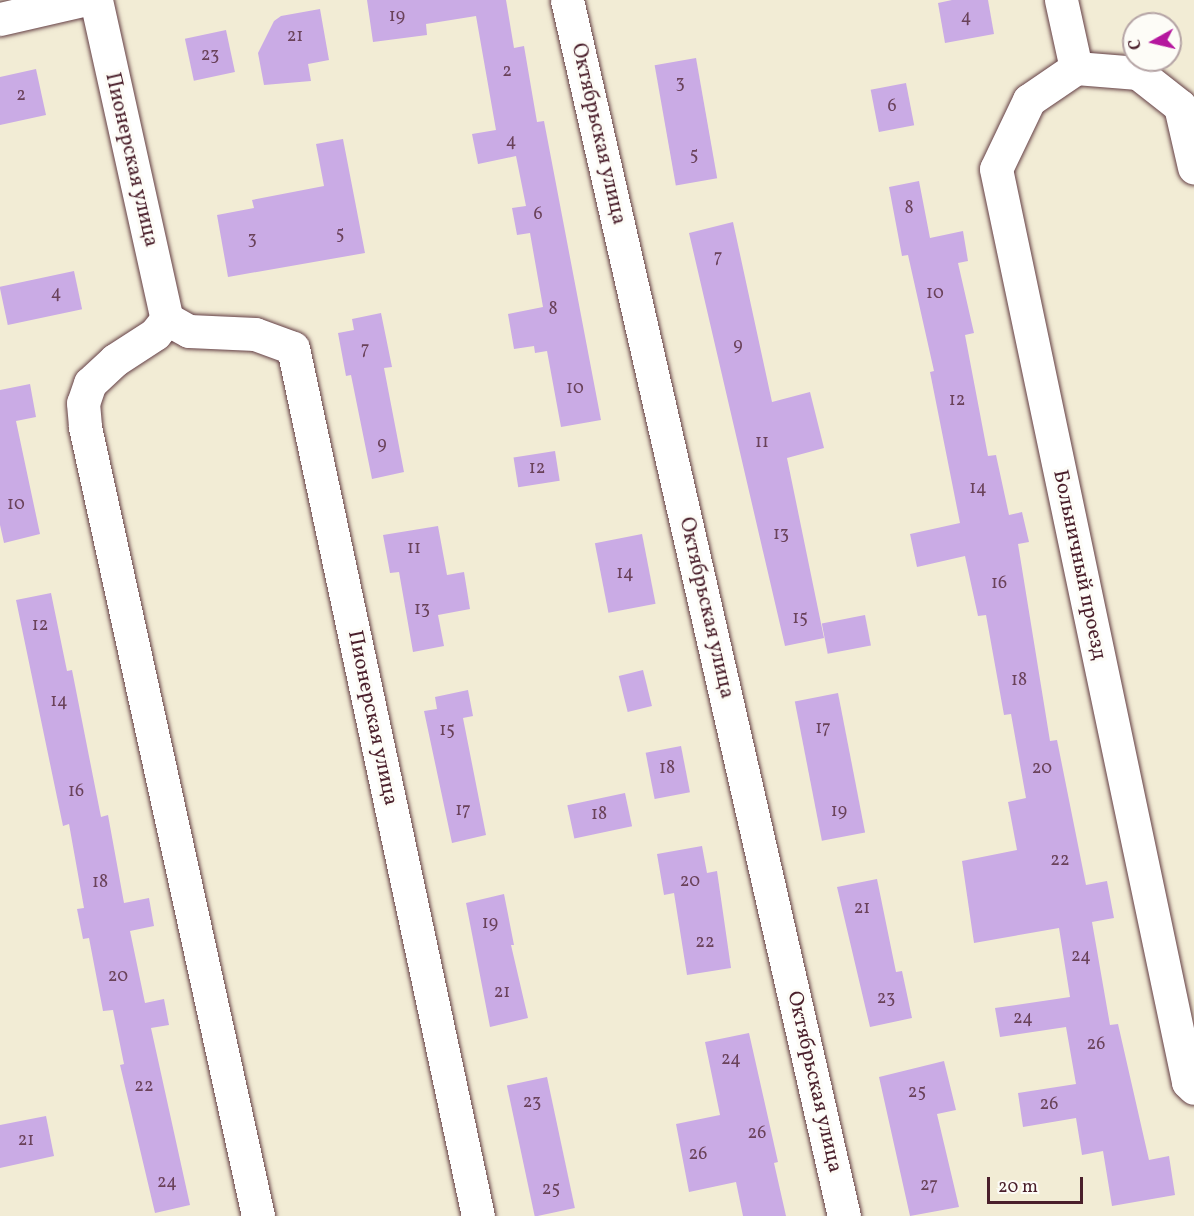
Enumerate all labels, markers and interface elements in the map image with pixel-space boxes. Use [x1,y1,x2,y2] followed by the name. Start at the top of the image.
[389,6,405,28] house number: 19
[961,7,971,29] house number: 4
[1122,12,1182,72] north arrow
[287,26,303,48] house number: 21
[1125,38,1148,51] text: С
[565,41,631,227] street label: Октябрьская улица
[201,45,219,67] house number: 23
[502,61,512,83] house number: 2
[99,70,163,250] street label: Пионерская улица
[675,73,685,95] house number: 3
[16,85,26,107] house number: 2
[887,96,897,118] house number: 6
[506,131,516,153] house number: 4
[690,145,698,167] house number: 5
[904,198,914,220] house number: 8
[533,204,543,226] house number: 6
[336,224,344,246] house number: 5
[247,229,257,251] house number: 3
[714,247,722,269] house number: 7
[51,283,61,305] house number: 4
[926,283,944,305] house number: 10
[548,299,558,321] house number: 8
[733,335,743,357] house number: 9
[361,339,369,361] house number: 7
[566,378,584,400] house number: 10
[949,390,965,412] house number: 12
[755,432,769,454] house number: 11
[377,434,387,456] house number: 9
[529,458,545,480] house number: 12
[1047,468,1111,662] street label: Больничный проезд
[969,478,987,500] house number: 14
[7,494,25,516] house number: 10
[673,515,739,701] street label: Октябрьская улица
[773,524,789,546] house number: 13
[407,538,421,560] house number: 11
[616,563,634,585] house number: 14
[991,573,1007,595] house number: 16
[414,599,430,621] house number: 13
[792,608,808,630] house number: 15
[32,615,48,637] house number: 12
[341,628,403,808] street label: Пионерская улица
[1011,670,1027,692] house number: 18
[50,691,68,713] house number: 14
[815,718,831,740] house number: 17
[439,720,455,742] house number: 15
[659,758,675,780] house number: 18
[1032,758,1052,780] house number: 20
[68,781,84,803] house number: 16
[455,800,471,822] house number: 17
[831,801,847,823] house number: 19
[591,804,607,826] house number: 18
[1050,850,1070,872] house number: 22
[680,871,700,893] house number: 20
[92,872,108,894] house number: 18
[854,898,870,920] house number: 21
[482,913,498,935] house number: 19
[695,932,715,954] house number: 22
[1071,946,1091,968] house number: 24
[108,966,128,988] house number: 20
[494,982,510,1004] house number: 21
[877,988,895,1010] house number: 23
[781,989,847,1175] street label: Октябрьская улица
[1013,1008,1033,1030] house number: 24
[1087,1034,1105,1056] house number: 26
[721,1049,741,1071] house number: 24
[134,1076,154,1098] house number: 22
[908,1082,926,1104] house number: 25
[523,1092,541,1114] house number: 23
[1040,1094,1058,1116] house number: 26
[748,1123,766,1145] house number: 26
[18,1130,34,1152] house number: 21
[689,1144,707,1166] house number: 26
[990,1165,1086,1203] scale bar
[157,1172,177,1194] house number: 24
[920,1175,938,1197] house number: 27
[998,1175,1038,1200] text: 20 m
[542,1179,560,1201] house number: 25

